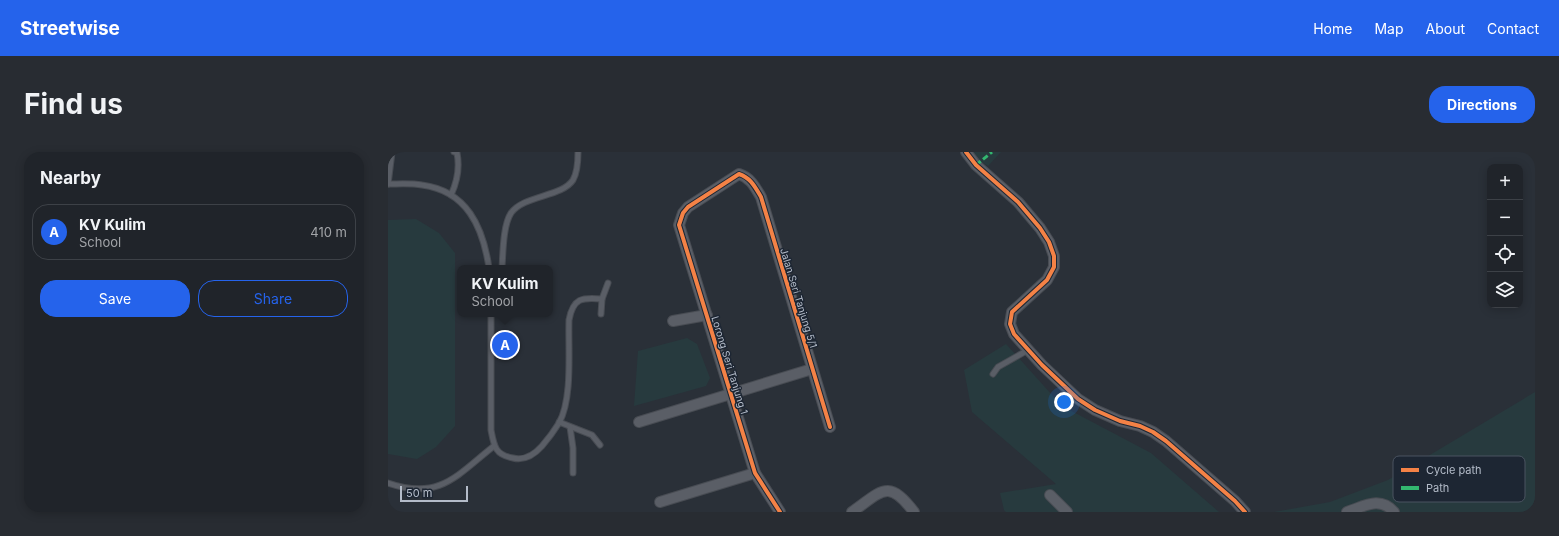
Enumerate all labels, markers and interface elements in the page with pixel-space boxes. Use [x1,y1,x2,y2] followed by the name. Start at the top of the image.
[20,17,120,40] text: Streetwise
[1313,20,1352,37] text: Home
[1374,20,1404,37] text: Map
[1426,20,1465,37] text: About
[1487,20,1539,37] text: Contact
[1429,86,1535,123] button: Directions
[24,87,123,121] text: Find us
[1487,164,1523,308] map controls
[1487,164,1523,200] button: +
[40,168,101,188] text: Nearby
[1487,200,1523,236] button: −
[79,215,146,234] text: KV Kulim
[49,224,59,240] text: A
[310,224,347,240] text: 410 m
[79,234,121,250] text: School
[1487,236,1523,272] button: locate
[778,247,820,349] street label: Jalan Seri Tanjung 5/1
[457,265,553,317] popup
[1487,272,1523,308] button: layers
[472,274,538,293] text: KV Kulim
[40,280,190,317] button: Save
[198,280,348,317] button: Share
[472,293,514,309] text: School
[709,314,751,416] street label: Lorong Seri Tanjung 1
[492,330,518,360] pin: A
[1054,392,1074,412] your location
[1393,456,1525,502] legend
[1426,463,1482,477] text: Cycle path
[1426,481,1449,495] text: Path
[400,484,468,503] scale bar
[406,486,432,500] text: 50 m

